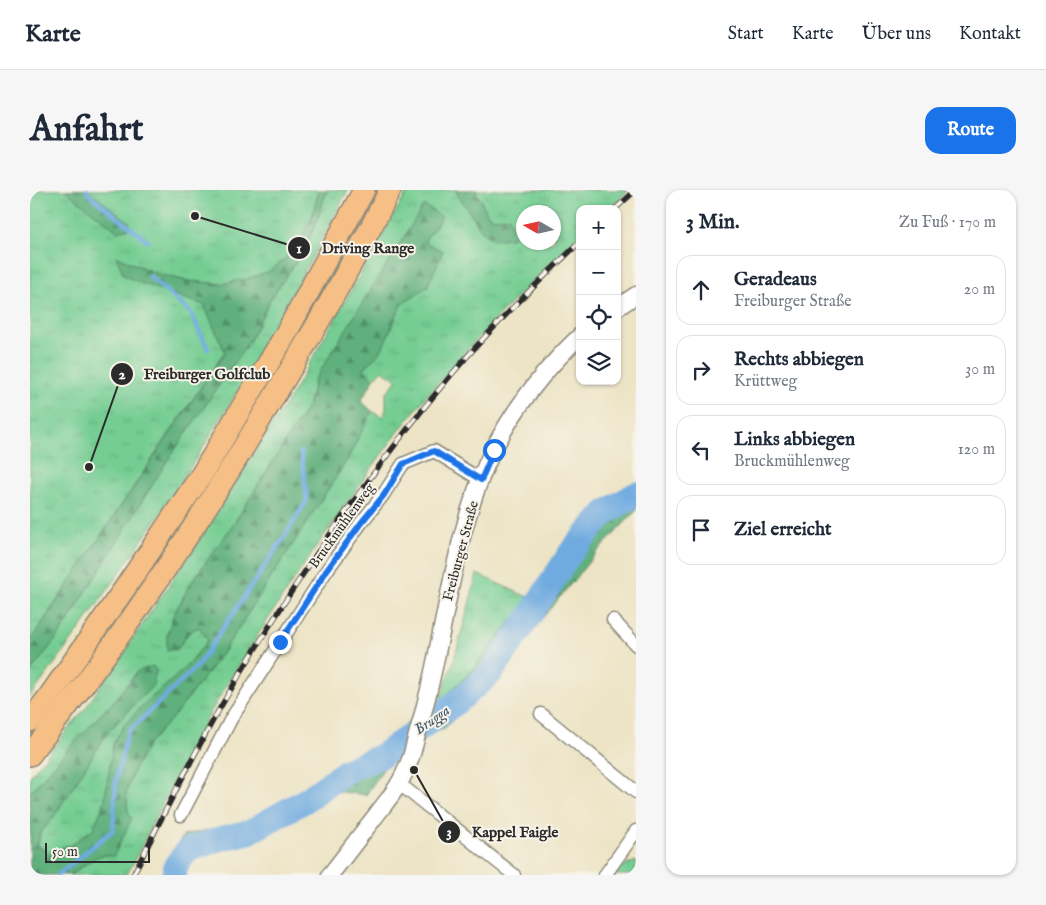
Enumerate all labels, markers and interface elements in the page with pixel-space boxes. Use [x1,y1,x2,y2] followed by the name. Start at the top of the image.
[25,19,81,50] text: Karte
[728,23,764,46] text: Start
[792,23,834,46] text: Karte
[862,23,931,46] text: Über uns
[959,23,1021,46] text: Kontakt
[925,107,1016,154] button: Route
[30,108,144,153] text: Anfahrt
[516,205,561,250] north arrow
[576,205,621,385] map controls
[576,205,621,250] button: +
[686,209,739,236] text: 3 Min.
[899,213,996,233] text: Zu Fuß · 170 m
[287,233,424,263] callout: Driving Range
[296,239,302,258] text: 1
[322,239,414,258] text: Driving Range
[576,250,621,295] button: −
[734,268,817,292] text: Geradeaus
[687,276,715,304] icon: ahead
[964,280,995,300] text: 20 m
[734,292,852,312] text: Freiburger Straße
[576,295,621,340] button: locate
[576,340,621,385] button: layers
[734,348,864,372] text: Rechts abbiegen
[687,356,715,384] icon: right
[109,359,281,389] callout: Freiburger Golfclub
[965,360,995,380] text: 30 m
[118,365,126,384] text: 2
[144,365,270,384] text: Freiburger Golfclub
[734,372,797,392] text: Krüttweg
[734,428,855,452] text: Links abbiegen
[687,436,715,464] icon: left
[483,439,506,462] route start
[958,440,995,460] text: 120 m
[734,452,850,472] text: Bruckmühlenweg
[305,479,379,572] street label: Bruckmühlenweg
[439,498,483,603] street label: Freiburger Straße
[687,516,715,544] icon: arrive
[734,518,832,542] text: Ziel erreicht
[269,631,292,654] route end
[410,701,454,740] water label: Brugga
[437,817,568,847] callout: Kappel Faigle
[446,823,452,842] text: 3
[472,823,558,842] text: Kappel Faigle
[45,840,150,863] scale bar
[52,843,78,861] text: 50 m

